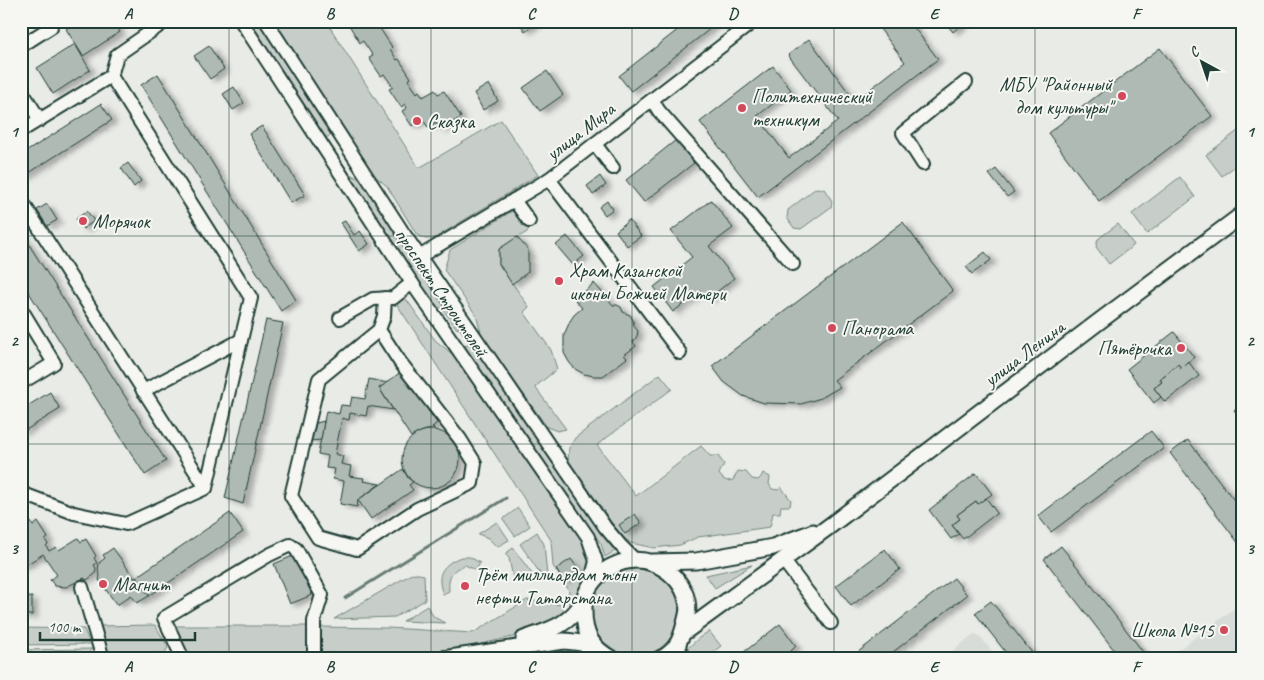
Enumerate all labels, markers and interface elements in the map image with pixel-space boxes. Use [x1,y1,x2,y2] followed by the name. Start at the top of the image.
[124,4,134,24] text: A
[326,4,336,24] text: B
[527,4,537,24] text: C
[728,4,739,24] text: D
[930,4,941,24] text: E
[1132,4,1143,24] text: F
[1176,38,1226,88] north arrow
[1186,42,1204,61] text: С
[1000,72,1116,120] place label: МБУ "Районный дом культуры"
[752,84,874,132] place label: Политехнический техникум
[1116,90,1128,102] marker: МБУ "Районный дом культуры"
[540,96,621,167] street label: улица Мира
[736,102,748,114] marker: Политехнический техникум
[427,109,476,134] place label: Сказка
[411,115,423,127] marker: Сказка
[10,122,19,142] text: 1
[1246,122,1255,142] text: 1
[93,209,152,234] place label: Морячок
[77,215,89,227] marker: Морячок
[389,223,495,363] street label: проспект Строителей
[569,258,727,306] place label: Храм Казанской иконы Божией Матери
[553,275,565,287] marker: Храм Казанской иконы Божией Матери
[978,314,1071,393] street label: улица Ленина
[842,316,914,341] place label: Панорама
[826,322,838,334] marker: Панорама
[10,331,19,351] text: 2
[1246,331,1255,351] text: 2
[1098,336,1173,361] place label: Пятёрочка
[1175,342,1187,354] marker: Пятёрочка
[10,539,19,559] text: 3
[1246,539,1255,559] text: 3
[475,562,638,610] place label: Трём миллиардам тонн нефти Татарстана
[113,572,171,597] place label: Магнит
[97,578,109,590] marker: Магнит
[459,580,471,592] marker: Трём миллиардам тонн нефти Татарстана
[40,610,195,642] scale bar
[48,618,82,637] text: 100 m
[1131,618,1215,643] place label: Школа №15
[1218,624,1230,636] marker: Школа №15
[124,657,134,677] text: A
[326,657,336,677] text: B
[527,657,537,677] text: C
[728,657,739,677] text: D
[930,657,941,677] text: E
[1132,657,1143,677] text: F

